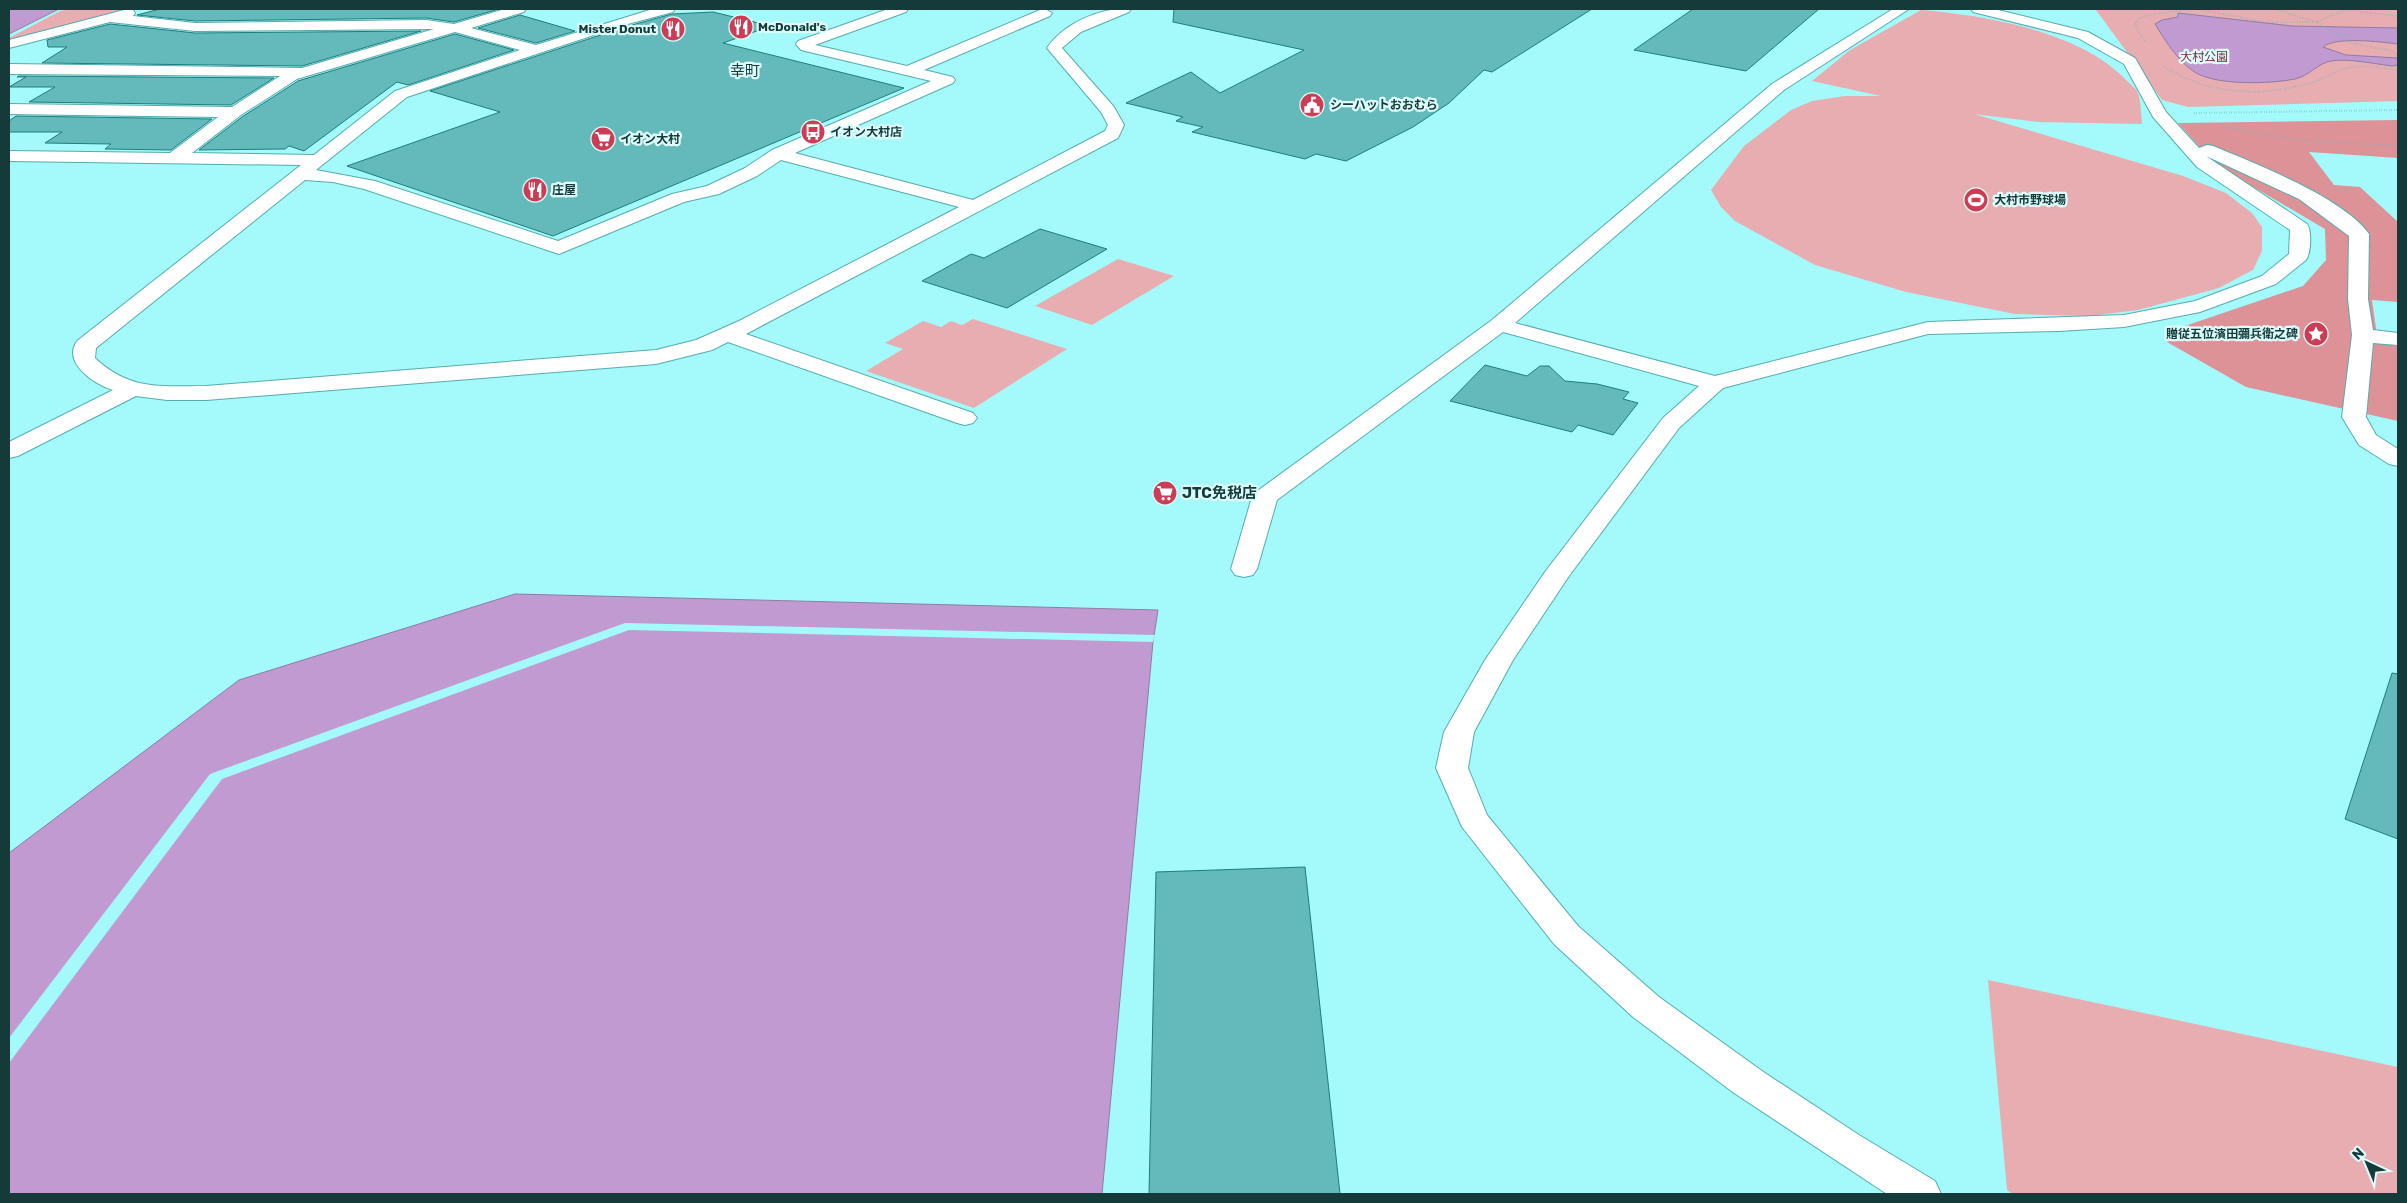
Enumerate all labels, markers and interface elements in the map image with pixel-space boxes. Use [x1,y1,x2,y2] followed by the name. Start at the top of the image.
[728,14,754,40] restaurant icon: McDonald's
[660,16,686,42] restaurant icon: Mister Donut
[758,20,826,34] place label: McDonald's
[579,22,656,36] place label: Mister Donut
[2180,50,2228,64] park label: 大村公園
[730,62,760,80] district label: 幸町
[1299,92,1325,118] public building icon: シーハットおおむら
[1330,98,1438,112] place label: シーハットおおむら
[800,119,826,145] bus stop icon: イオン大村店
[830,125,902,139] place label: イオン大村店
[590,126,616,152] supermarket icon: イオン大村
[620,132,680,146] place label: イオン大村
[522,177,548,203] restaurant icon: 庄屋
[552,183,576,197] place label: 庄屋
[1963,187,1989,213] sports icon: 大村市野球場
[1994,193,2066,207] place label: 大村市野球場
[2303,321,2329,347] place icon: 贈従五位濱田彌兵衛之碑
[2166,327,2298,341] place label: 贈従五位濱田彌兵衛之碑
[1152,480,1178,506] supermarket icon: JTC免税店
[1182,484,1257,502] place label: JTC免税店
[2342,1138,2392,1188] north arrow
[2349,1144,2368,1164] text: N

